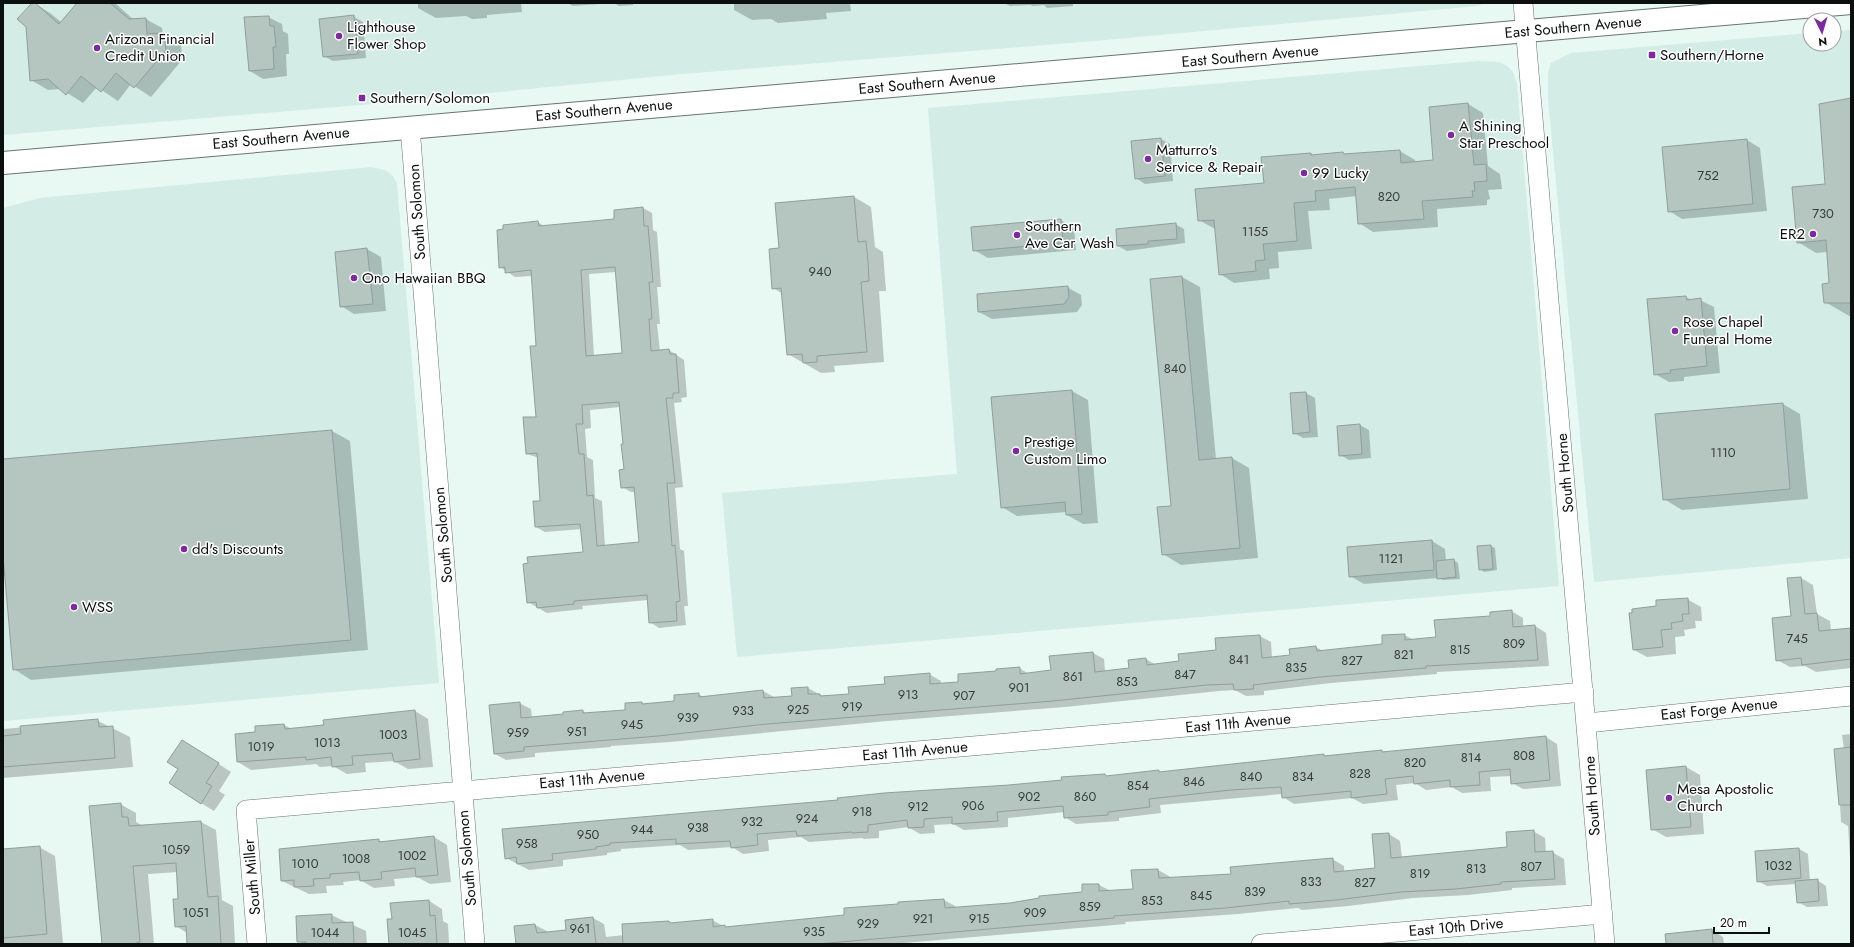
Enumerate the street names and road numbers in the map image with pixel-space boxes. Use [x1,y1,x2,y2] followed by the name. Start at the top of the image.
[1504,10,1643,44] street label: East Southern Avenue
[1181,39,1320,73] street label: East Southern Avenue
[858,66,997,100] street label: East Southern Avenue
[535,93,674,127] street label: East Southern Avenue
[212,121,351,155] street label: East Southern Avenue
[403,163,431,261] street label: South Solomon
[1551,432,1579,514] street label: South Horne
[428,486,458,584] street label: South Solomon
[1660,692,1779,726] street label: East Forge Avenue
[1184,707,1292,739] street label: East 11th Avenue
[861,735,969,767] street label: East 11th Avenue
[1578,755,1606,837] street label: South Horne
[538,763,646,795] street label: East 11th Avenue
[452,809,482,907] street label: South Solomon
[238,837,266,916] street label: South Miller
[1408,912,1504,942] street label: East 10th Drive

